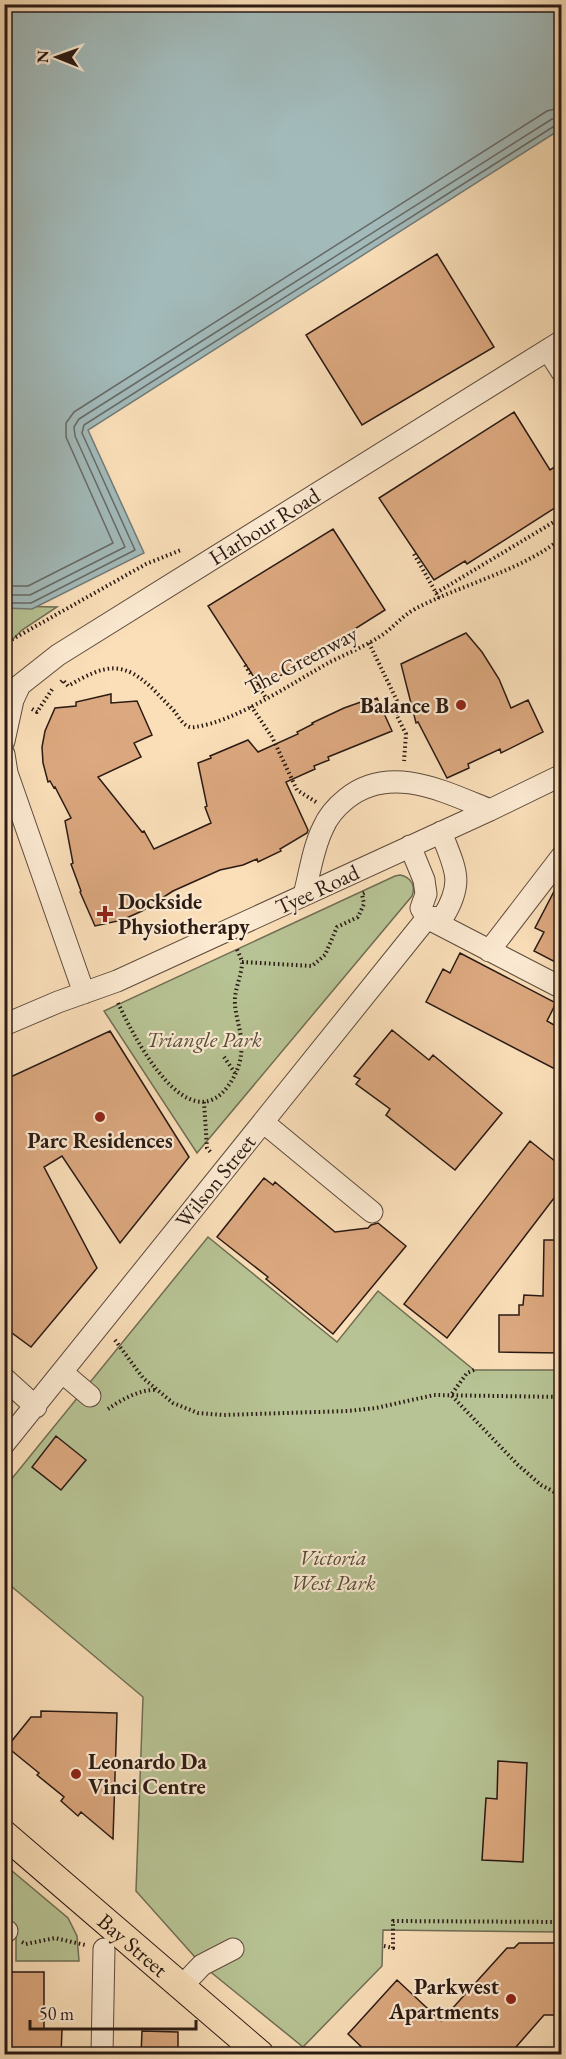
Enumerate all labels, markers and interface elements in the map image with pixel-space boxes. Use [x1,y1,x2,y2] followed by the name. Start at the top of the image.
[27,27,87,87] north arrow
[32,50,53,63] text: N
[203,480,326,572] street label: Harbour Road
[240,619,363,702] street label: The Greenway
[360,691,449,720] place label: Balance B
[454,698,468,712] marker: Balance B
[271,857,364,921] street label: Tyee Road
[118,887,250,941] place label: Dockside Physiotherapy
[96,905,114,923] marker: Dockside Physiotherapy
[146,1025,262,1054] park label: Triangle Park
[93,1110,107,1124] marker: Parc Residences
[27,1126,173,1155] place label: Parc Residences
[169,1128,262,1234] street label: Wilson Street
[290,1543,376,1597] park label: Victoria West Park
[88,1747,207,1801] place label: Leonardo Da Vinci Centre
[69,1767,83,1781] marker: Leonardo Da Vinci Centre
[91,1907,174,1984] street label: Bay Street
[388,1972,500,2026] place label: Parkwest Apartments
[504,1992,518,2006] marker: Parkwest Apartments
[30,1993,196,2031] scale bar
[39,2002,74,2025] text: 50 m

